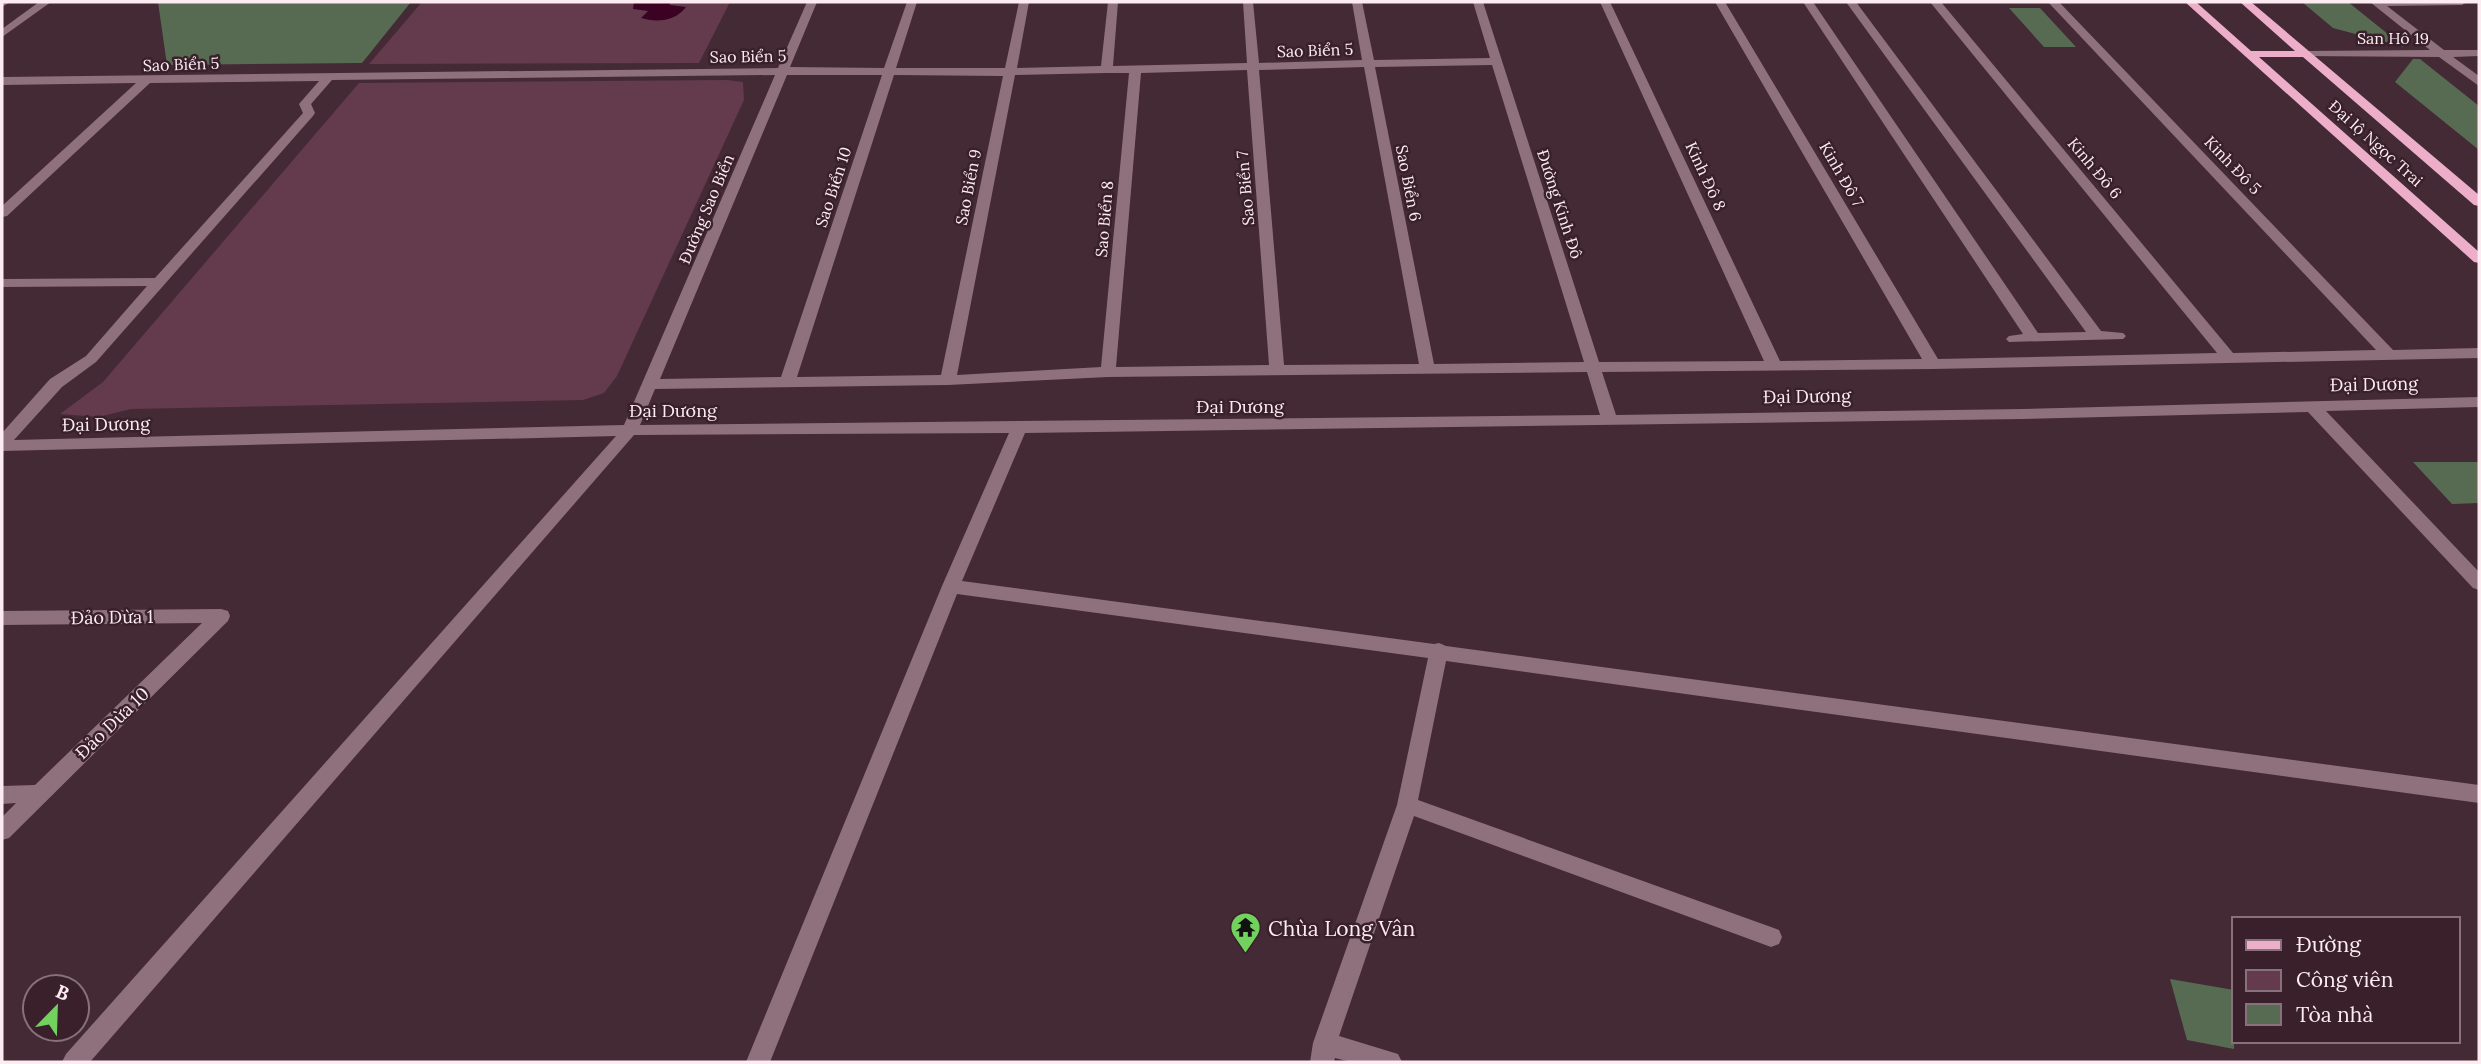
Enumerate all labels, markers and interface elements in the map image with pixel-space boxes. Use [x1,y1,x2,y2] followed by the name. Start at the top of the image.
[2357,28,2429,48] street label: San Hô 19
[1276,39,1354,61] street label: Sao Biển 5
[710,45,786,67] street label: Sao Biển 5
[142,53,220,75] street label: Sao Biển 5
[2325,96,2427,190] street label: Đại lộ Ngọc Trai
[2200,132,2266,198] street label: Kinh Đô 5
[2064,133,2126,203] street label: Kinh Đô 6
[1815,138,1869,211] street label: Kinh Đô 7
[1681,139,1731,213] street label: Kinh Đô 8
[1392,143,1426,223] street label: Sao Biển 6
[811,144,855,230] street label: Sao Biển 10
[951,147,985,227] street label: Sao Biển 9
[1533,147,1587,261] street label: Đường Kinh Đô
[1232,149,1258,226] street label: Sao Biển 7
[674,151,738,267] street label: Đường Sao Biển
[1091,180,1117,258] street label: Sao Biển 8
[2330,372,2419,396] street label: Đại Dương
[1763,384,1852,408] street label: Đại Dương
[1196,395,1285,418] street label: Đại Dương
[629,399,718,422] street label: Đại Dương
[62,412,151,436] street label: Đại Dương
[70,605,154,629] street label: Đảo Dừa 1
[70,682,154,764] street label: Đảo Dừa 10
[1228,911,1262,955] temple icon: Chùa Long Vân
[1268,915,1416,942] place label: Chùa Long Vân
[2232,917,2460,1043] legend
[2296,931,2361,958] text: Đường
[2296,966,2394,993] text: Công viên
[21,973,91,1043] north arrow
[52,979,74,1006] text: B
[2296,1001,2373,1028] text: Tòa nhà

